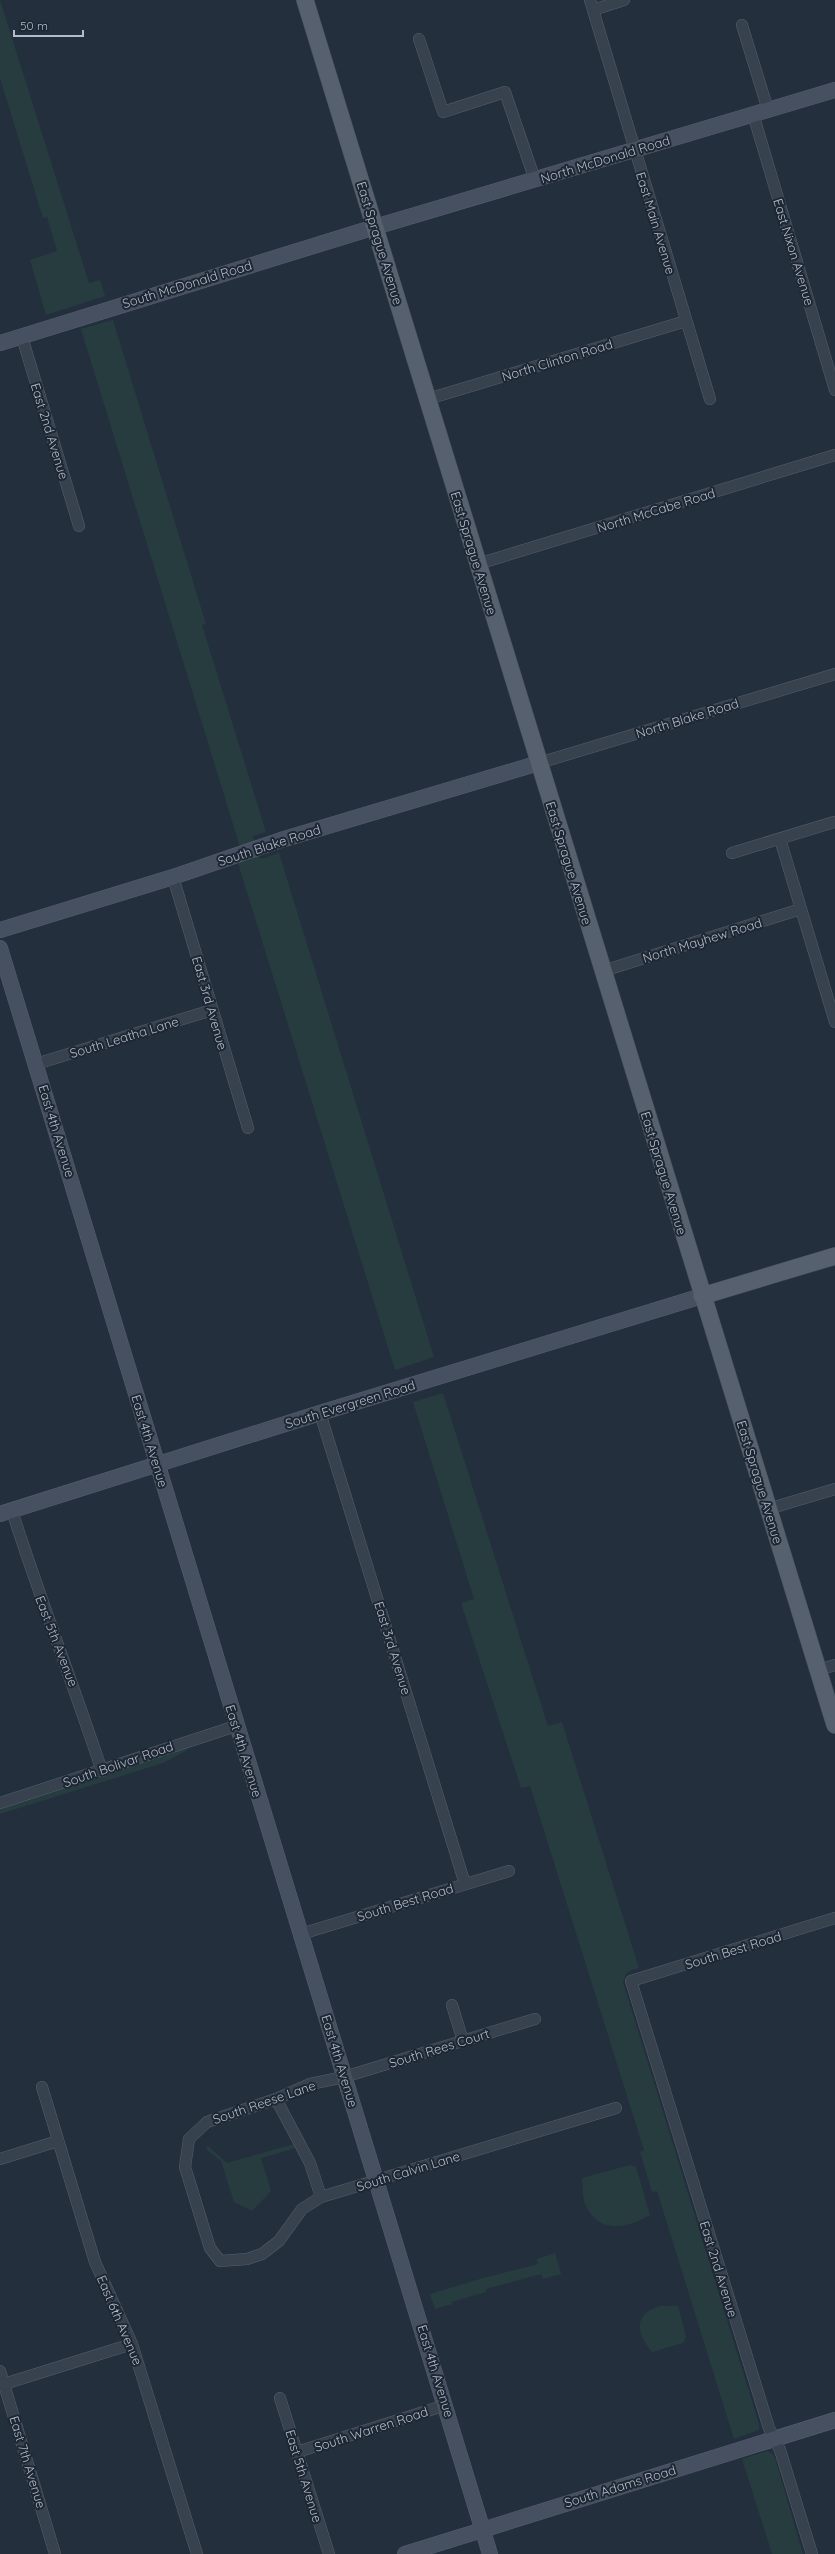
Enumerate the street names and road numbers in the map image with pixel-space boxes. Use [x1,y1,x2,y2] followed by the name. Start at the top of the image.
[538,132,672,186] street label: North McDonald Road
[633,170,679,276] street label: East Main Avenue
[354,179,406,307] street label: East Sprague Avenue
[770,197,818,307] street label: East Nixon Avenue
[120,257,254,311] street label: South McDonald Road
[500,336,614,384] street label: North Clinton Road
[28,381,72,481] street label: East 2nd Avenue
[595,484,717,536] street label: North McCabe Road
[448,489,500,617] street label: East Sprague Avenue
[634,695,740,741] street label: North Blake Road
[543,799,595,927] street label: East Sprague Avenue
[216,821,322,869] street label: South Blake Road
[640,914,764,966] street label: North Mayhew Road
[189,954,231,1052] street label: East 3rd Avenue
[68,1013,180,1061] street label: South Leatha Lane
[35,1083,79,1179] street label: East 4th Avenue
[638,1109,690,1237] street label: East Sprague Avenue
[283,1377,417,1431] street label: South Evergreen Road
[128,1393,172,1489] street label: East 4th Avenue
[734,1418,786,1546] street label: East Sprague Avenue
[32,1593,82,1689] street label: East 5th Avenue
[371,1599,415,1697] street label: East 3rd Avenue
[222,1703,266,1799] street label: East 4th Avenue
[61,1738,175,1790] street label: South Bolivar Road
[355,1880,455,1924] street label: South Best Road
[683,1928,783,1972] street label: South Best Road
[318,2013,362,2109] street label: East 4th Avenue
[387,2025,491,2071] street label: South Rees Court
[210,2077,318,2127] street label: South Reese Lane
[354,2148,462,2194] street label: South Calvin Lane
[697,2219,741,2319] street label: East 2nd Avenue
[94,2273,146,2367] street label: East 6th Avenue
[414,2323,458,2419] street label: East 4th Avenue
[312,2403,430,2455] street label: South Warren Road
[6,2414,50,2510] street label: East 7th Avenue
[282,2428,326,2524] street label: East 5th Avenue
[562,2461,678,2511] street label: South Adams Road

